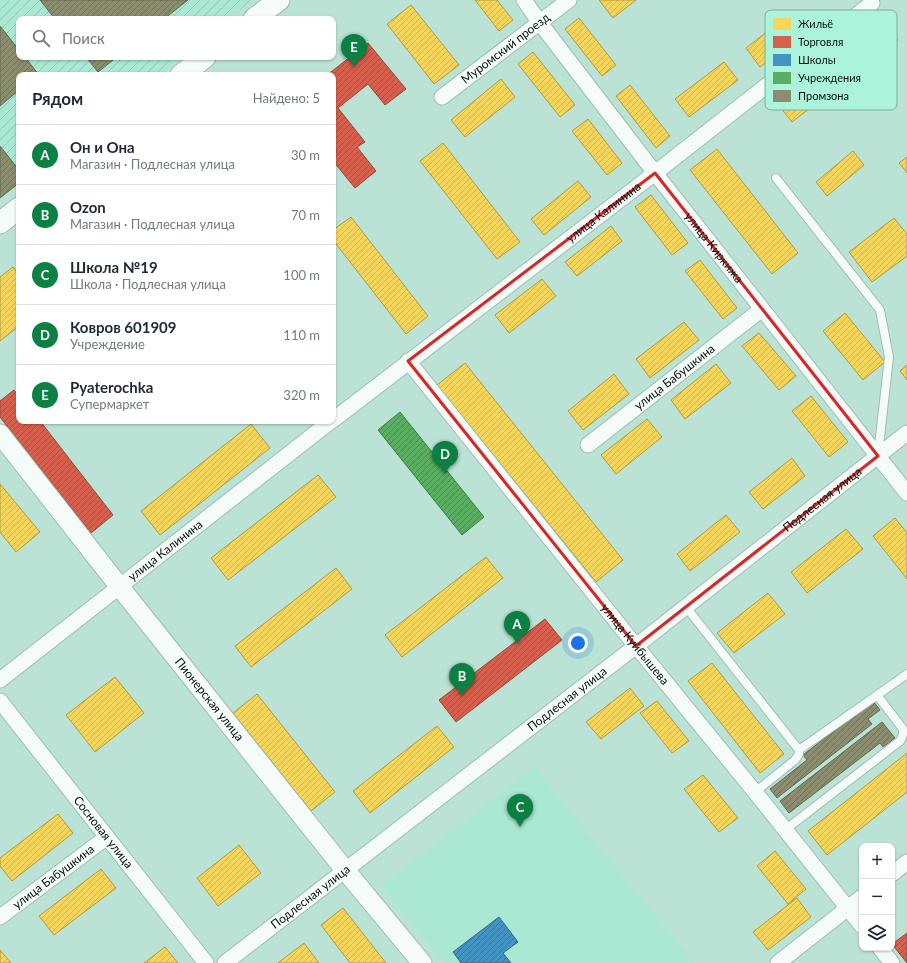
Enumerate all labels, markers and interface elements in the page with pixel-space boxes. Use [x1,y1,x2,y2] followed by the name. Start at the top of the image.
[458,9,553,87] street label: Муромский проезд
[765,10,897,110] legend
[16,16,336,60] search box
[798,17,833,30] text: Жильё
[30,27,52,49] icon: search
[62,29,105,47] text: Поиск
[341,34,367,67] pin: E
[798,35,843,48] text: Торговля
[798,53,836,66] text: Школы
[798,71,861,84] text: Учреждения
[32,88,83,109] text: Рядом
[798,89,849,102] text: Промзона
[253,90,320,106] text: Найдено: 5
[70,138,135,156] text: Он и Она
[40,147,50,163] text: A
[291,147,320,163] text: 30 m
[70,156,235,172] text: Магазин · Подлесная улица
[563,179,644,245] street label: улица Калинина
[70,198,106,216] text: Ozon
[41,207,49,223] text: B
[291,207,320,223] text: 70 m
[682,209,747,286] street label: улица Киркижа
[70,216,235,232] text: Магазин · Подлесная улица
[70,258,158,276] text: Школа №19
[41,267,49,283] text: C
[283,267,320,283] text: 100 m
[70,276,226,292] text: Школа · Подлесная улица
[70,318,177,336] text: Ковров 601909
[40,327,50,343] text: D
[283,327,320,343] text: 110 m
[70,336,145,352] text: Учреждение
[631,341,718,413] street label: улица Бабушкина
[70,378,153,396] text: Pyaterochka
[41,387,49,403] text: E
[283,387,320,403] text: 320 m
[70,396,149,412] text: Супермаркет
[432,441,458,474] pin: D
[779,464,865,535] street label: Подлесная улица
[125,516,205,584] street label: улица Калинина
[598,600,673,688] street label: улица Куйбышева
[504,611,530,644] pin: A
[568,633,588,653] your location
[172,655,247,744] street label: Пионерская улица
[449,663,475,696] pin: B
[524,663,609,734] street label: Подлесная улица
[71,793,137,871] street label: Сосновая улица
[507,794,533,827] pin: C
[10,841,97,912] street label: улица Бабушкина
[859,843,895,951] map controls
[859,843,895,879] button: +
[268,861,353,932] street label: Подлесная улица
[859,879,895,915] button: −
[859,915,895,951] button: layers

